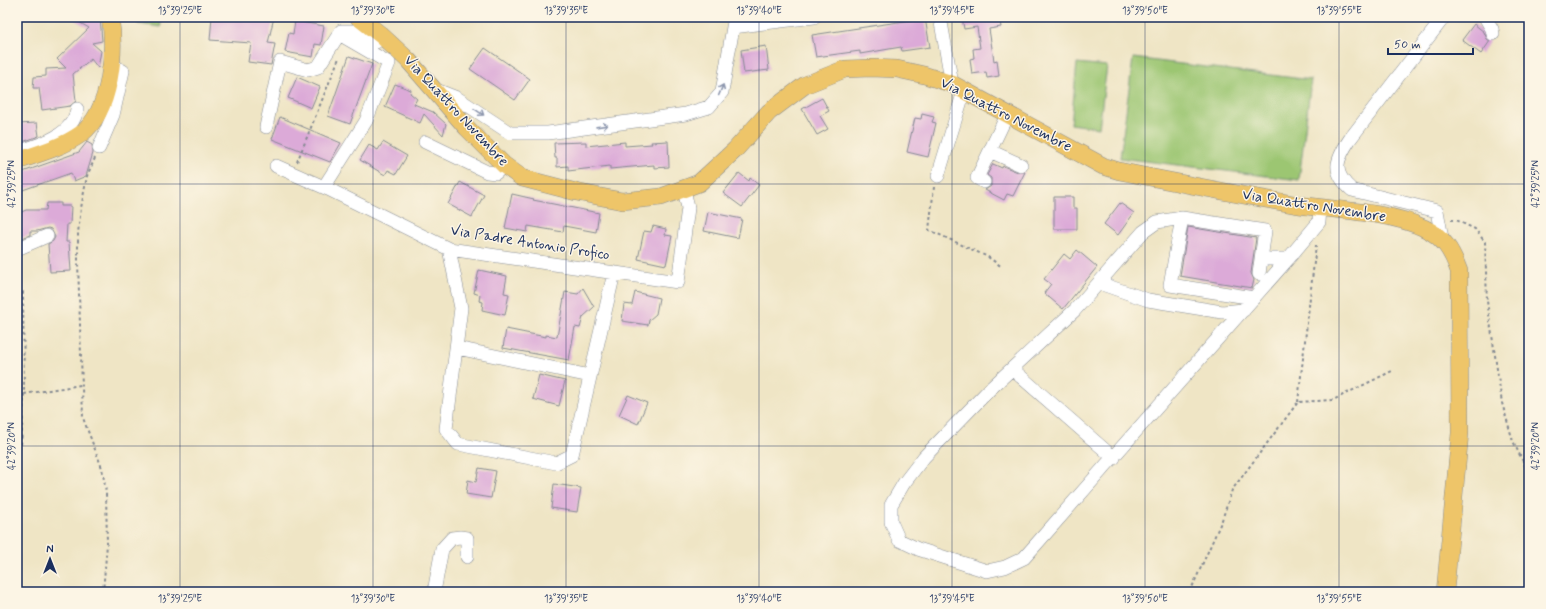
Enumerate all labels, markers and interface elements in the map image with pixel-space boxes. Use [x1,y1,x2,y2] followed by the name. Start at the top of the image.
[158,4,202,18] text: 13°39'25"E
[351,4,395,18] text: 13°39'30"E
[544,4,588,18] text: 13°39'35"E
[736,4,782,18] text: 13°39'40"E
[929,4,975,18] text: 13°39'45"E
[1122,4,1168,18] text: 13°39'50"E
[1316,4,1362,18] text: 13°39'55"E
[1388,30,1473,56] scale bar
[1394,37,1421,53] text: 50 m
[399,51,513,171] street label: Via Quattro Novembre
[937,73,1075,157] street label: Via Quattro Novembre
[718,84,725,96] one-way arrow
[473,108,484,116] one-way arrow
[595,122,608,130] one-way arrow
[5,160,19,208] text: 42°39'25"N
[1529,160,1543,208] text: 42°39'25"N
[1241,185,1388,227] street label: Via Quattro Novembre
[449,221,611,265] street label: Via Padre Antonio Profico
[5,422,19,470] text: 42°39'20"N
[1529,422,1543,470] text: 42°39'20"N
[30,539,70,579] north arrow
[46,543,54,557] text: N
[158,592,202,606] text: 13°39'25"E
[351,592,395,606] text: 13°39'30"E
[544,592,588,606] text: 13°39'35"E
[736,592,782,606] text: 13°39'40"E
[929,592,975,606] text: 13°39'45"E
[1122,592,1168,606] text: 13°39'50"E
[1316,592,1362,606] text: 13°39'55"E

